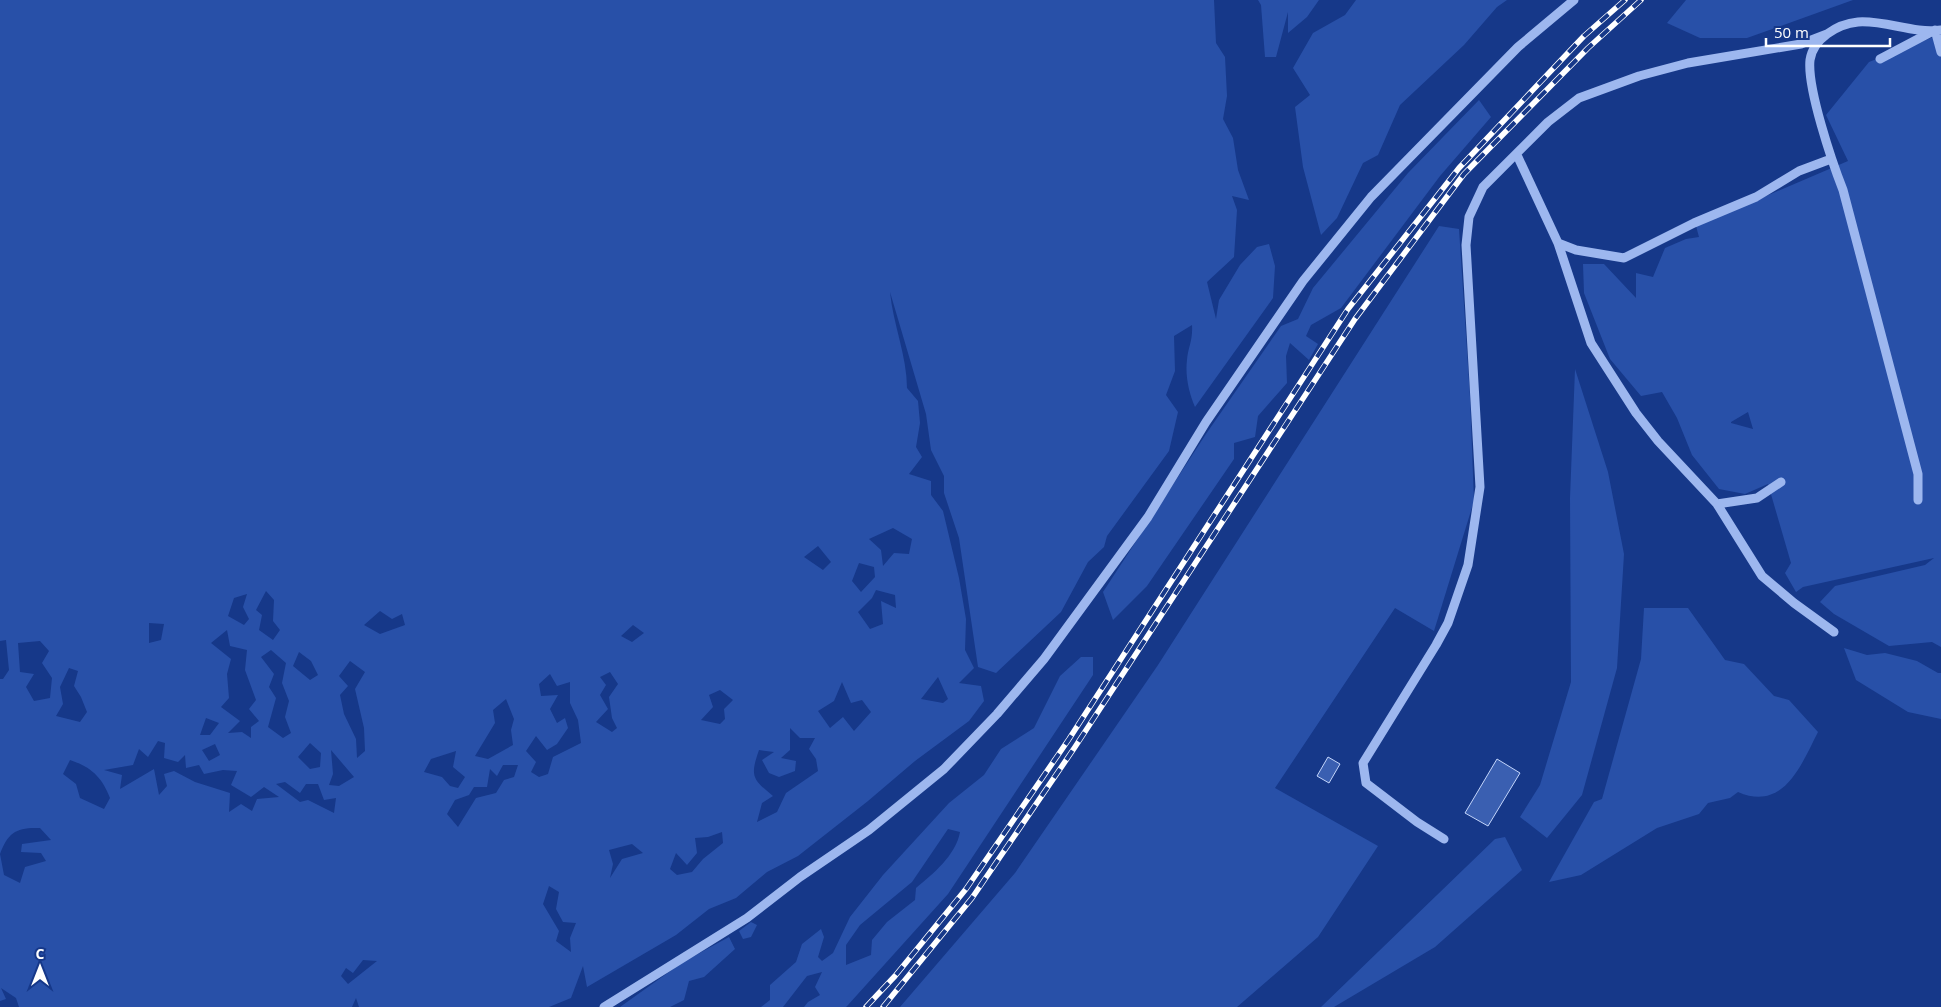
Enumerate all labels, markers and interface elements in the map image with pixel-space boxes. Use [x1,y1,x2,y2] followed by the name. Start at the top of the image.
[1766,15,1890,47] scale bar
[1774,22,1809,42] text: 50 m
[15,942,65,992] north arrow
[36,944,45,963] text: С

